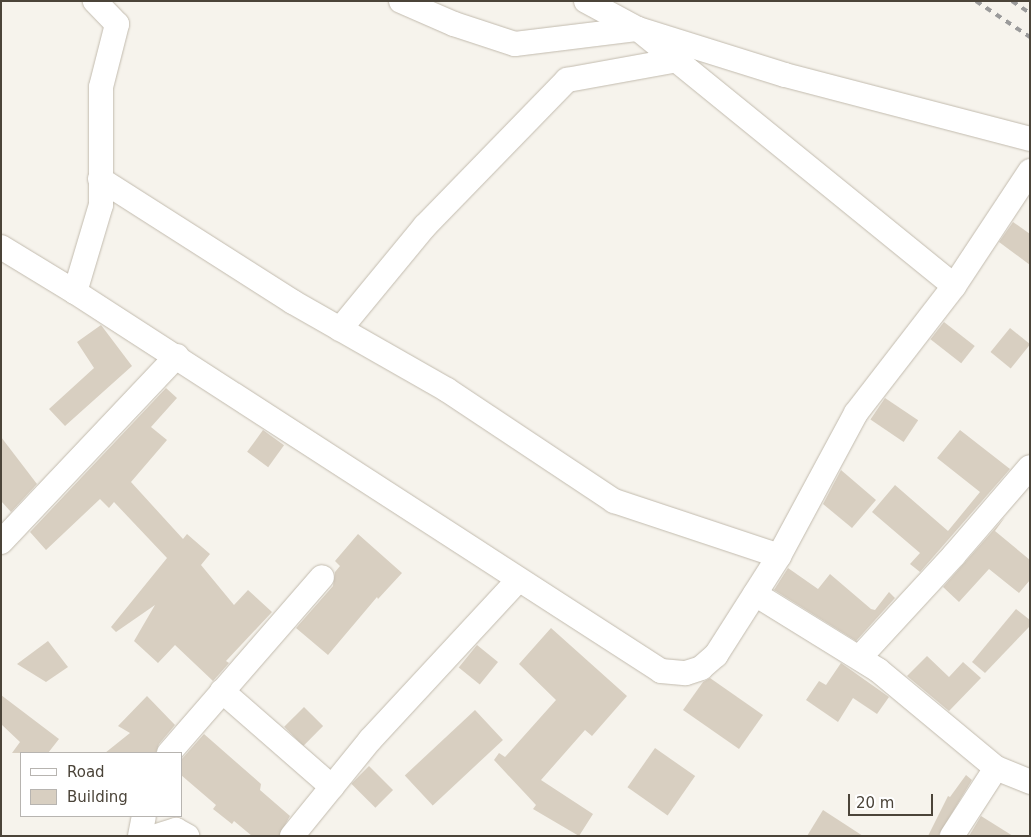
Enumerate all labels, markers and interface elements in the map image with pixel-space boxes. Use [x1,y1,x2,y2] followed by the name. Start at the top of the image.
[20,752,182,817] legend
[67,763,105,781] text: Road
[851,784,936,816] scale bar
[67,788,128,806] text: Building
[856,794,894,812] text: 20 m

